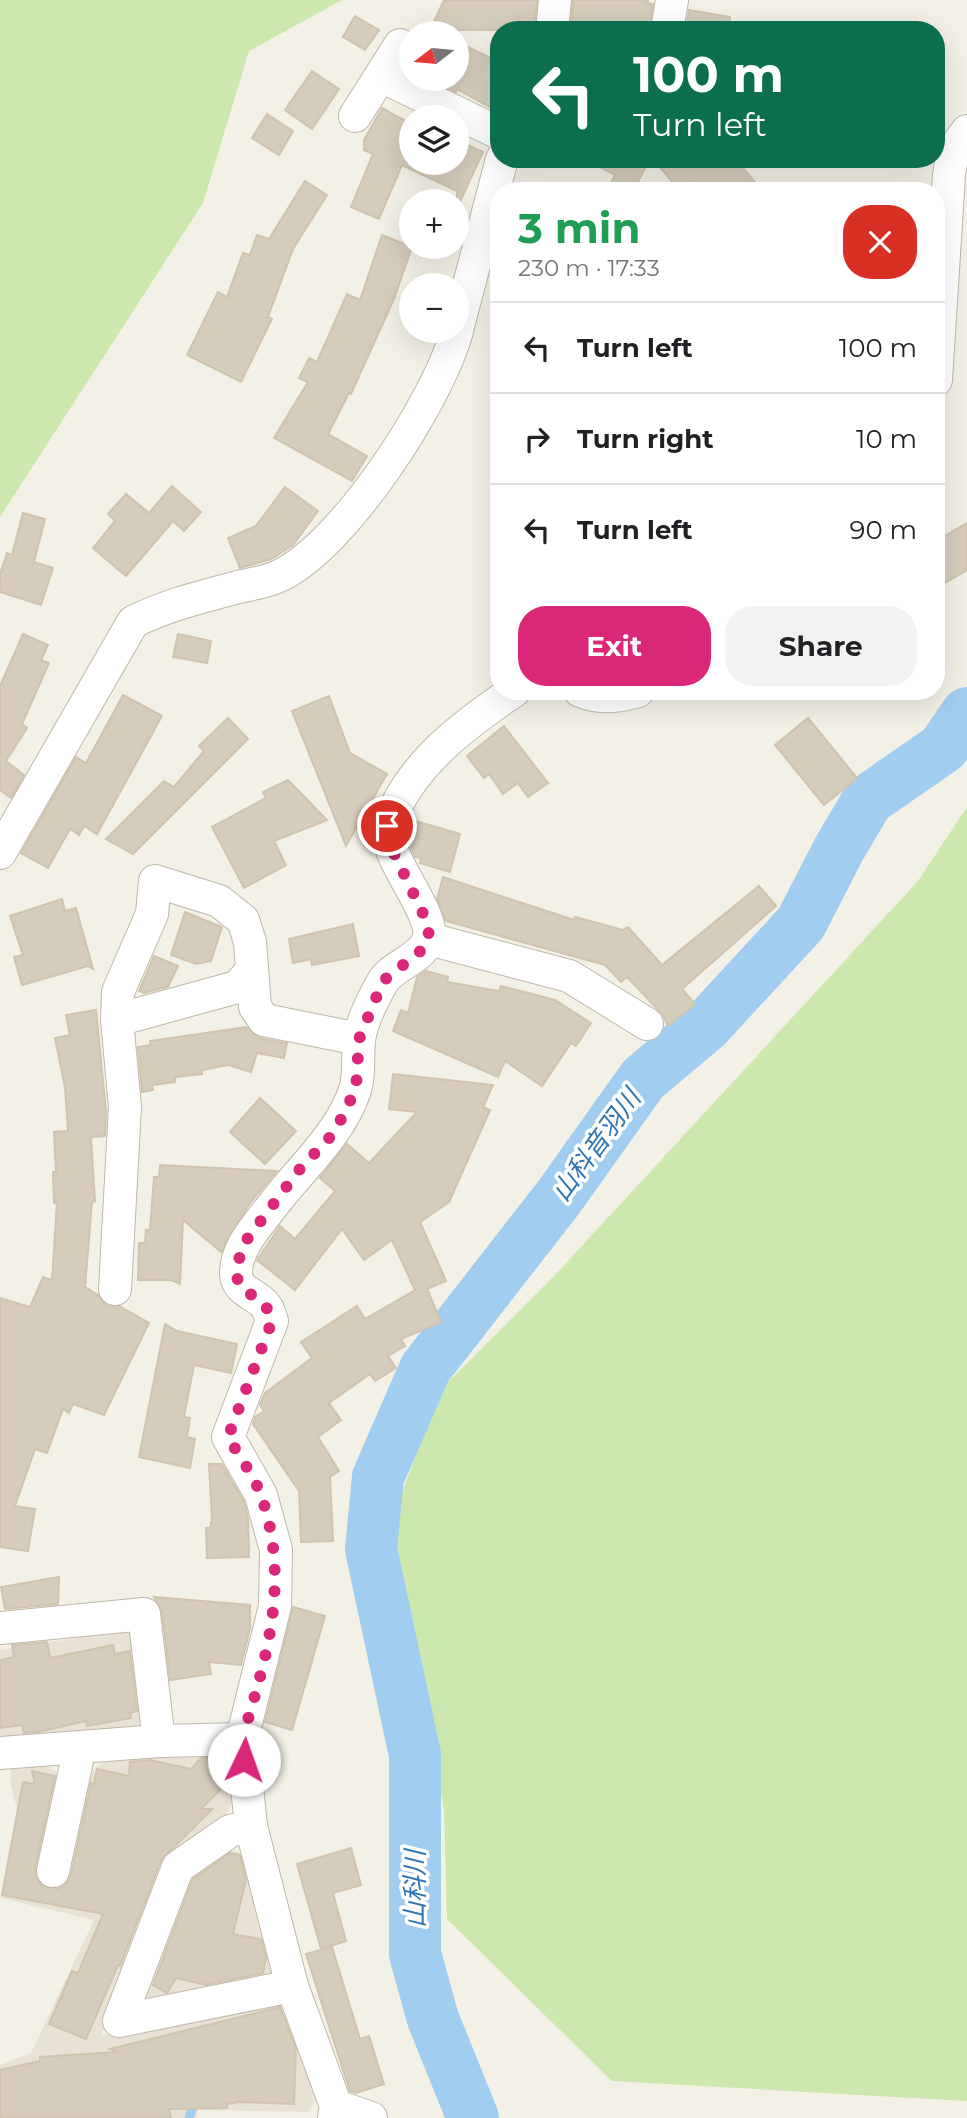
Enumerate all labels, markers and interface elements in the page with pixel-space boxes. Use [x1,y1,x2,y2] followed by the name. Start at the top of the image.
[399,21,469,91] north arrow
[399,21,469,343] map controls
[633,45,784,104] text: 100 m
[518,49,609,140] icon: left
[399,105,469,175] button: layers
[633,105,767,144] text: Turn left
[399,189,469,259] button: +
[518,202,640,254] text: 3 min
[843,205,917,279] button: close
[518,254,660,282] text: 230 m · 17:33
[399,273,469,343] button: −
[518,329,556,367] icon: left
[577,332,693,364] text: Turn left
[839,332,917,364] text: 100 m
[518,420,556,458] icon: right
[577,423,713,455] text: Turn right
[856,423,917,455] text: 10 m
[518,511,556,549] icon: left
[577,514,693,546] text: Turn left
[850,514,917,546] text: 90 m
[518,606,711,686] button: Exit
[725,606,917,686] button: Share
[357,796,417,856] pin
[368,807,406,845] icon: arrive
[545,1081,649,1207] water label: 山科音羽川
[207,1723,281,1797] position arrow
[399,1847,431,1928] water label: 山科川

